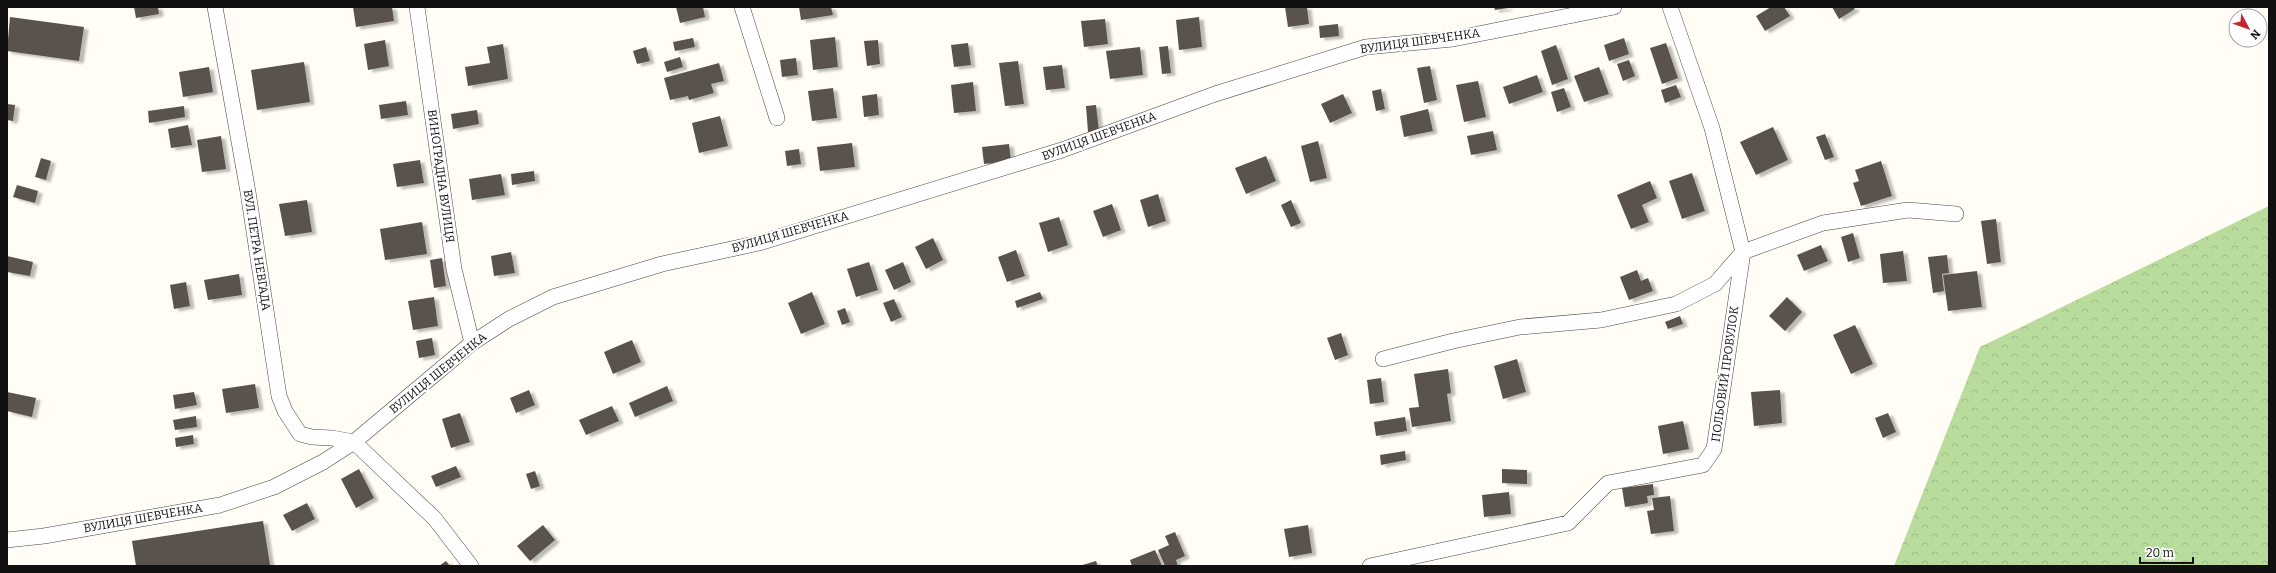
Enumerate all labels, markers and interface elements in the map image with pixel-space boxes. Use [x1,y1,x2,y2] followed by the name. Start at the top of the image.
[2228,8,2268,48] north arrow
[1359,26,1481,56] street label: ВУЛИЦЯ ШЕВЧЕНКА
[2247,27,2263,42] text: N
[425,108,457,244] street label: ВИНОГРАДНА ВУЛИЦЯ
[1040,109,1159,163] street label: ВУЛИЦЯ ШЕВЧЕНКА
[241,188,274,312] street label: ВУЛ. ПЕТРА НЕВГАДА
[730,208,850,255] street label: ВУЛИЦЯ ШЕВЧЕНКА
[1708,304,1742,443] street label: ПОЛЬОВИЙ ПРОВУЛОК
[387,329,490,416] street label: ВУЛИЦЯ ШЕВЧЕНКА
[82,501,204,535] street label: ВУЛИЦЯ ШЕВЧЕНКА
[2140,539,2193,565] scale bar
[2146,546,2175,560] text: 20 m

